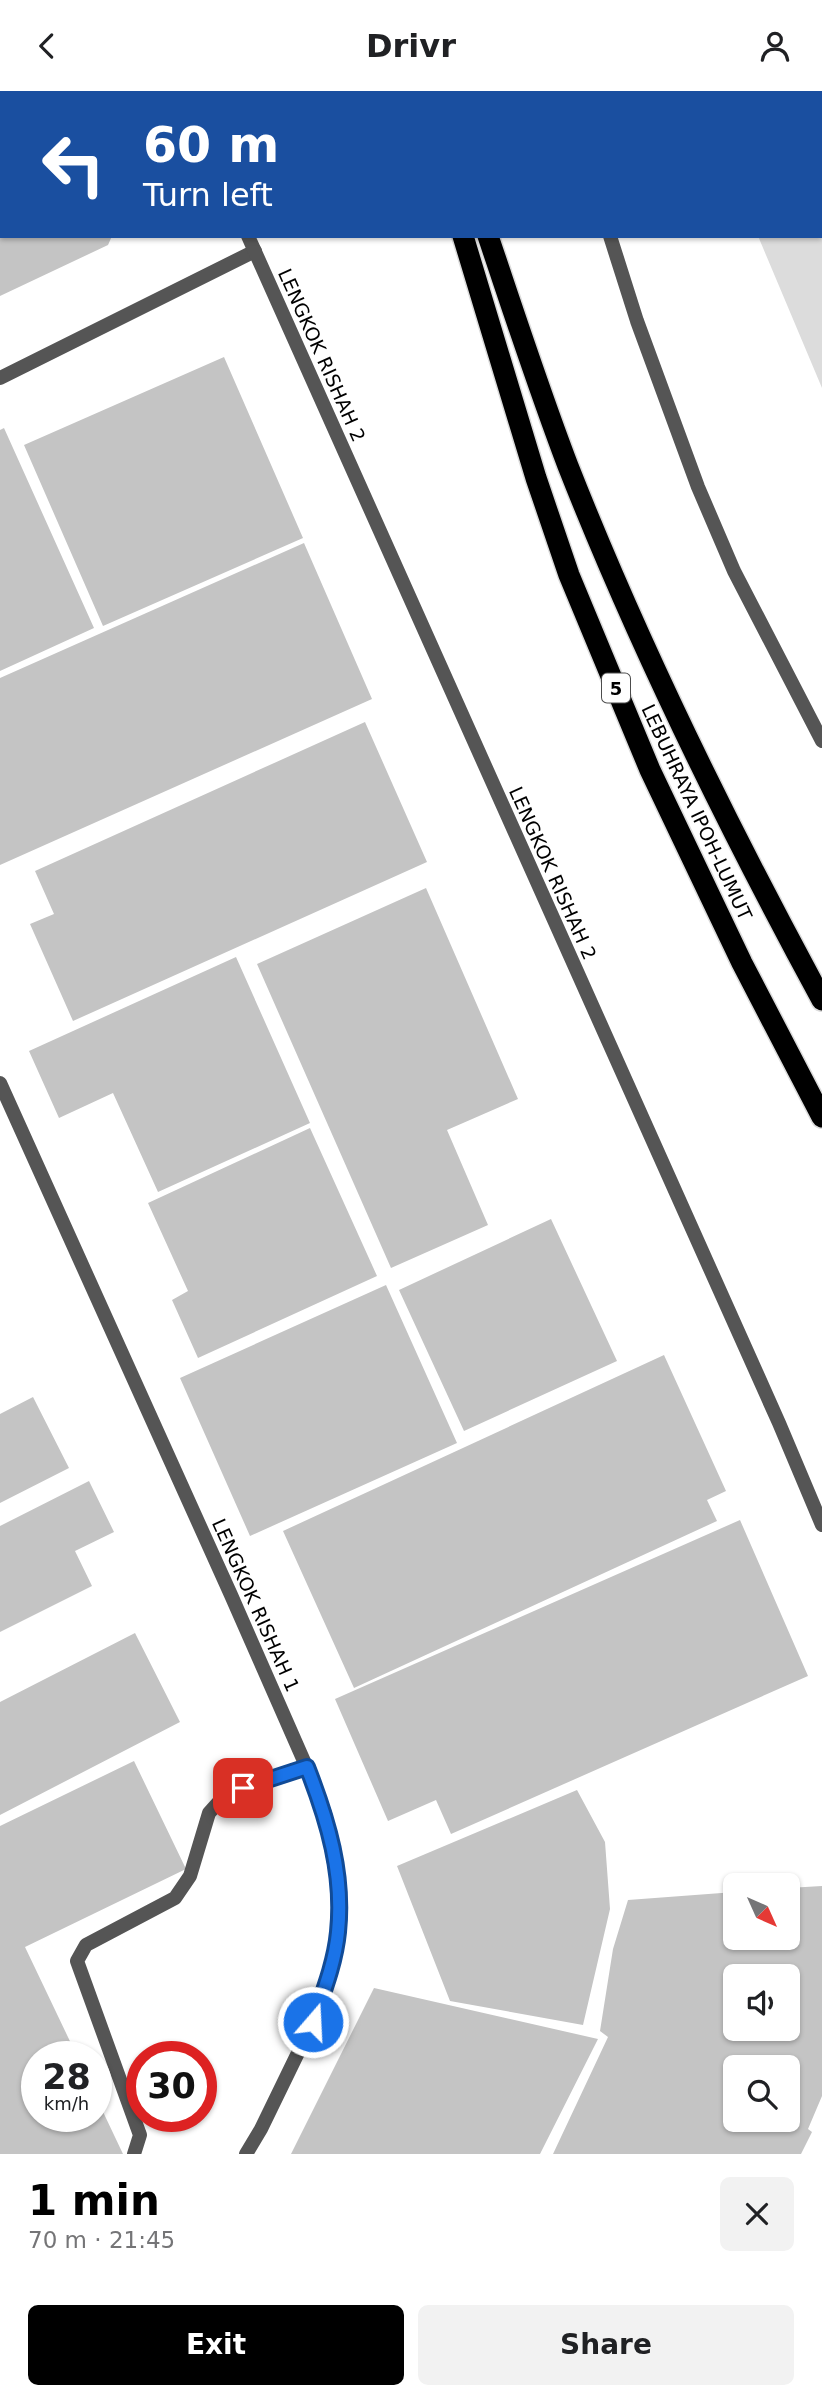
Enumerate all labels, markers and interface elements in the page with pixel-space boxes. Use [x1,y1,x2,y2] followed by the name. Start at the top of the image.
[28,27,66,65] icon: back
[366,27,456,65] text: Drivr
[756,27,794,65] icon: person
[143,117,279,174] text: 60 m
[28,119,119,210] icon: left
[143,176,273,214] text: Turn left
[274,265,370,445] street label: LENGKOK RISHAH 2
[602,673,630,703] road number: 5
[637,701,757,924] street label: LEBUHRAYA IPOH-LUMUT
[505,783,601,963] street label: LENGKOK RISHAH 2
[208,1515,304,1695] street label: LENGKOK RISHAH 1
[213,1758,273,1818] pin
[224,1769,262,1807] icon: arrive
[723,1873,800,1949] north arrow
[723,1873,800,2132] map controls
[723,1964,800,2041] button: sound
[276,1985,350,2059] position arrow
[126,2041,217,2132] speed limit sign: 30
[723,2055,800,2132] button: search
[42,2057,91,2097] text: 28
[44,2093,89,2114] text: km/h
[28,2176,160,2225] text: 1 min
[720,2177,794,2251] button: close
[28,2227,175,2253] text: 70 m · 21:45
[28,2305,404,2385] button: Exit
[418,2305,794,2385] button: Share

